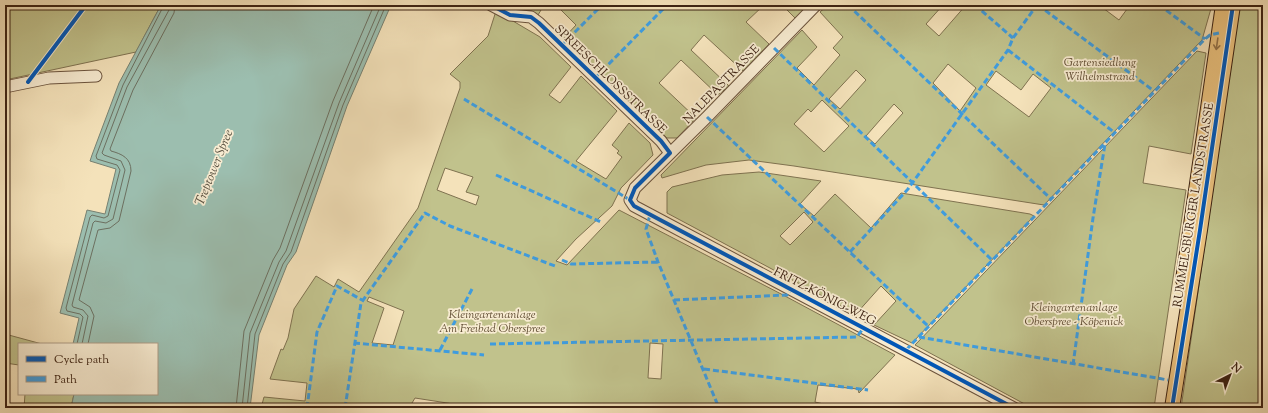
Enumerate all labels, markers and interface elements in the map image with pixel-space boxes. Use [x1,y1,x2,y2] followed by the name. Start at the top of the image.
[550,21,671,139] street label: SPREESCHLOSSSTRASSE
[1213,37,1221,50] one-way arrow
[679,40,765,128] street label: NALEPASTRASSE
[1064,54,1136,86] park label: Gartensiedlung Wilhelmstrand
[1169,101,1219,309] street label: RUMMELSBURGER LANDSTRASSE
[191,127,238,208] water label: Treptower Spree
[770,263,879,331] street label: FRITZ-KÖNIG-WEG
[1024,299,1124,331] park label: Kleingartenanlage Oberspree - Köpenick
[439,306,545,338] park label: Kleingartenanlage Am Freibad Oberspree
[18,343,158,395] legend
[54,351,109,369] text: Cycle path
[1210,355,1250,395] north arrow
[1227,359,1245,377] text: N
[54,371,77,389] text: Path

